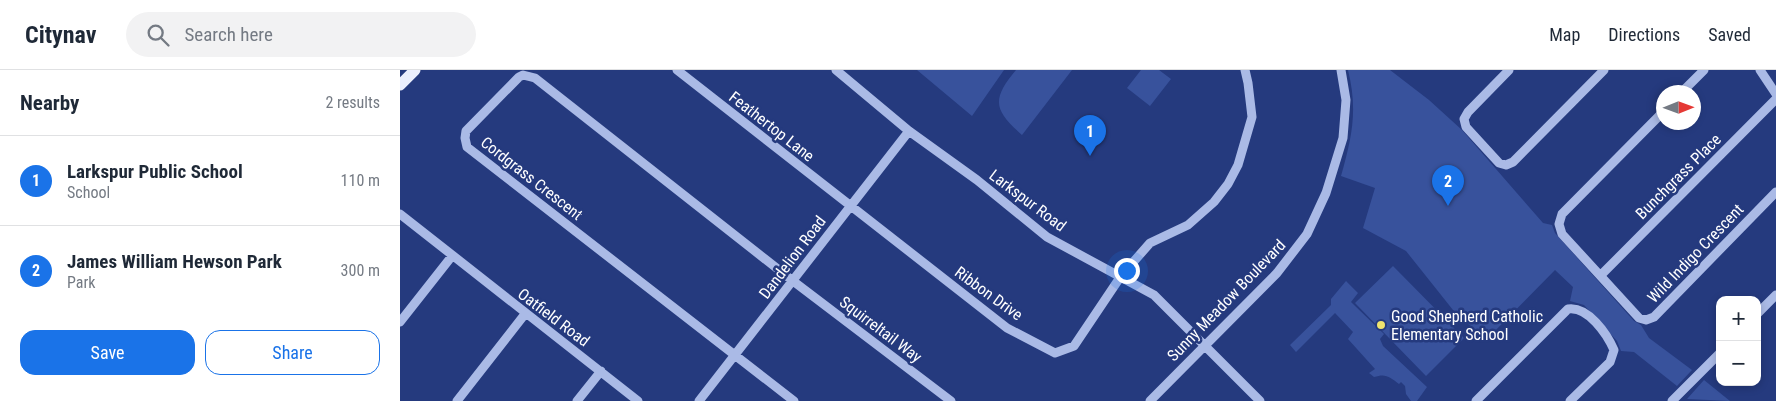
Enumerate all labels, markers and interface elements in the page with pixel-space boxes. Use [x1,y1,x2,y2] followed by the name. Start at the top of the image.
[126,12,476,57] search box
[25,21,96,49] text: Citynav
[144,21,172,49] icon: search
[184,23,273,46] text: Search here
[1549,24,1580,45] text: Map
[1608,24,1680,45] text: Directions
[1708,24,1751,45] text: Saved
[1656,85,1701,130] north arrow
[725,87,818,165] street label: Feathertop Lane
[20,91,79,115] text: Nearby
[325,93,380,112] text: 2 results
[1074,115,1106,156] pin: 1
[1632,130,1725,223] street label: Bunchgrass Place
[477,133,587,224] street label: Cordgrass Crescent
[67,160,243,183] text: Larkspur Public School
[986,165,1070,235] street label: Larkspur Road
[1432,165,1464,206] pin: 2
[32,171,40,190] text: 1
[341,171,380,190] text: 110 m
[67,183,110,202] text: School
[1643,200,1748,307] street label: Wild Indigo Crescent
[755,212,830,303] street label: Dandelion Road
[1163,236,1289,365] street label: Sunny Meadow Boulevard
[67,250,282,273] text: James William Hewson Park
[1114,258,1140,284] your location
[32,261,40,280] text: 2
[341,261,380,280] text: 300 m
[951,262,1026,324] street label: Ribbon Drive
[67,273,96,292] text: Park
[514,284,593,350] street label: Oatfield Road
[836,292,926,367] street label: Squirreltail Way
[1716,296,1761,386] map controls
[1716,296,1761,341] button: +
[1391,307,1543,344] place label: Good Shepherd Catholic Elementary School
[1375,319,1387,331] marker: Good Shepherd Catholic Elementary School
[20,330,195,375] button: Save
[205,330,380,375] button: Share
[1716,341,1761,386] button: −

